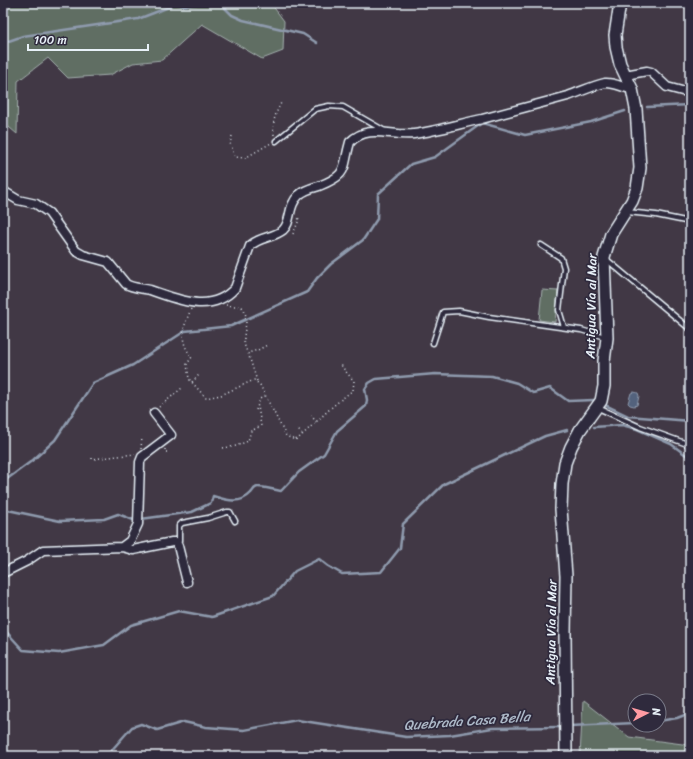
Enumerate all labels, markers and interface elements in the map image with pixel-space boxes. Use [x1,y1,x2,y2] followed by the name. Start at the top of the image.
[28,26,148,52] scale bar
[34,29,67,51] text: 100 m
[579,252,603,360] street label: Antigua Vía al Mar
[539,578,563,686] street label: Antigua Vía al Mar
[627,693,667,733] north arrow
[403,704,533,738] water label: Quebrada Casa Bella
[646,706,666,717] text: N

